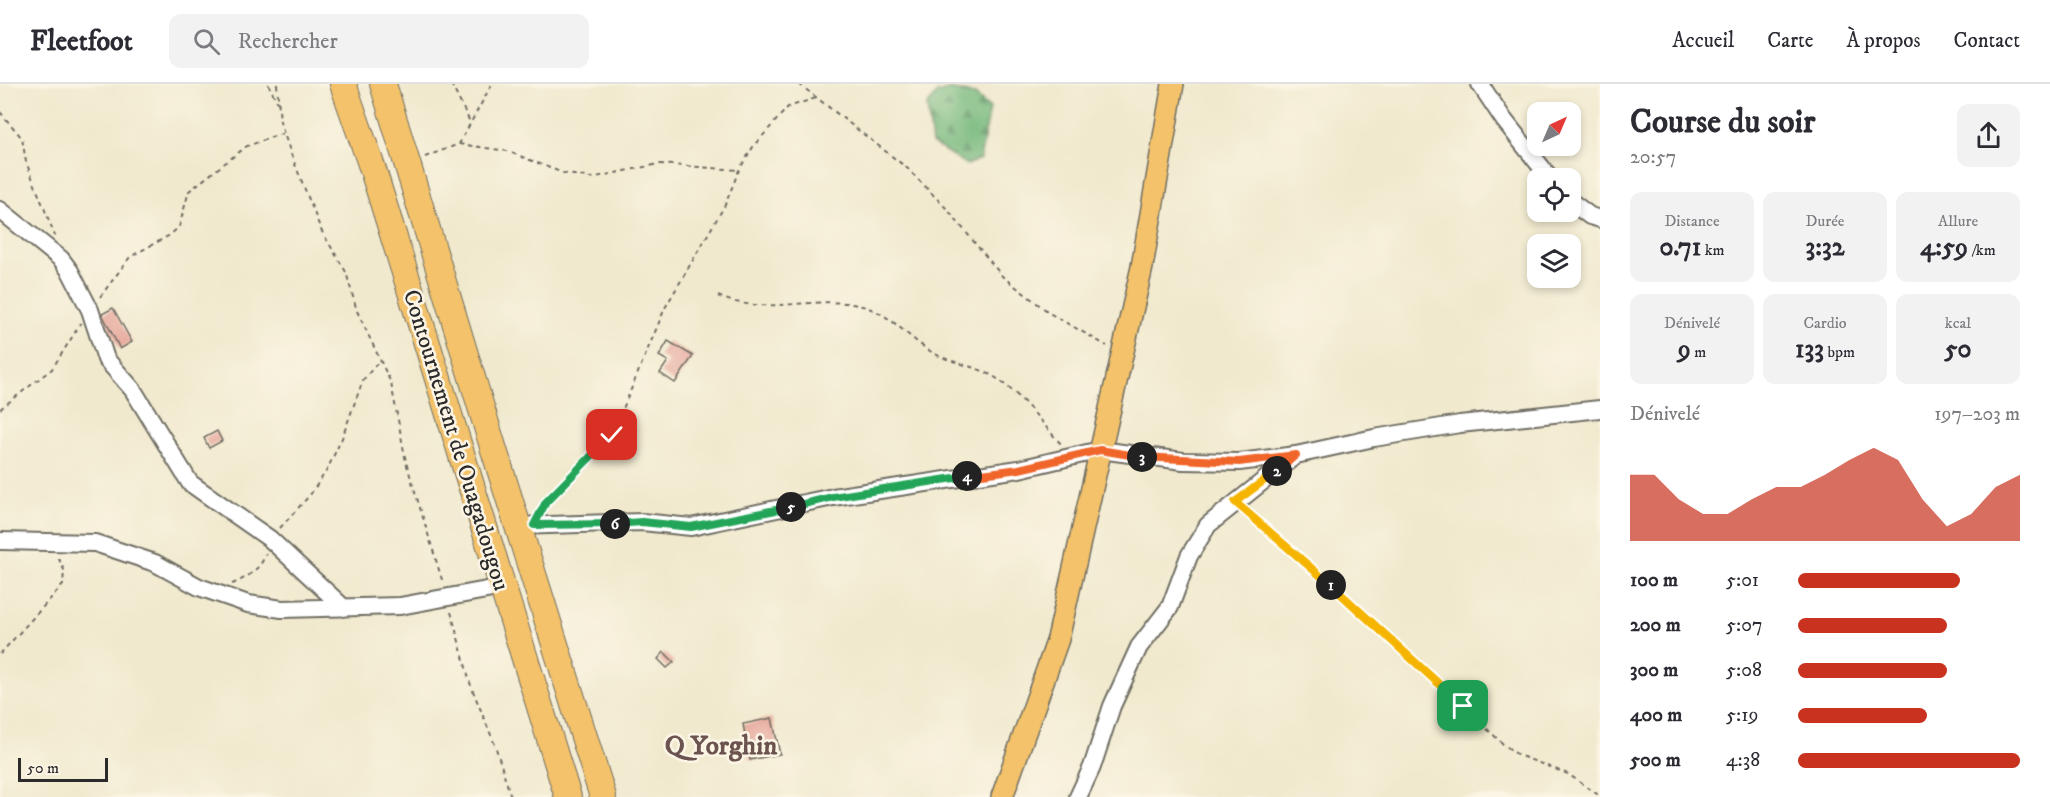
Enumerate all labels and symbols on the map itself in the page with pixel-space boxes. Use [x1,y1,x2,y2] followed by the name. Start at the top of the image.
[1527,102,1581,156] north arrow
[396,286,516,595] street label: Contournement de Ouagadougou
[586,409,637,460] pin
[1127,442,1157,472] pin: 3
[1262,456,1292,486] pin: 2
[952,461,982,491] pin: 4
[776,492,806,522] pin: 5
[600,509,630,539] pin: 6
[1316,570,1346,600] pin: 1
[1437,680,1488,731] pin
[665,729,778,763] district label: Q Yorghin
[18,755,108,782] scale bar

